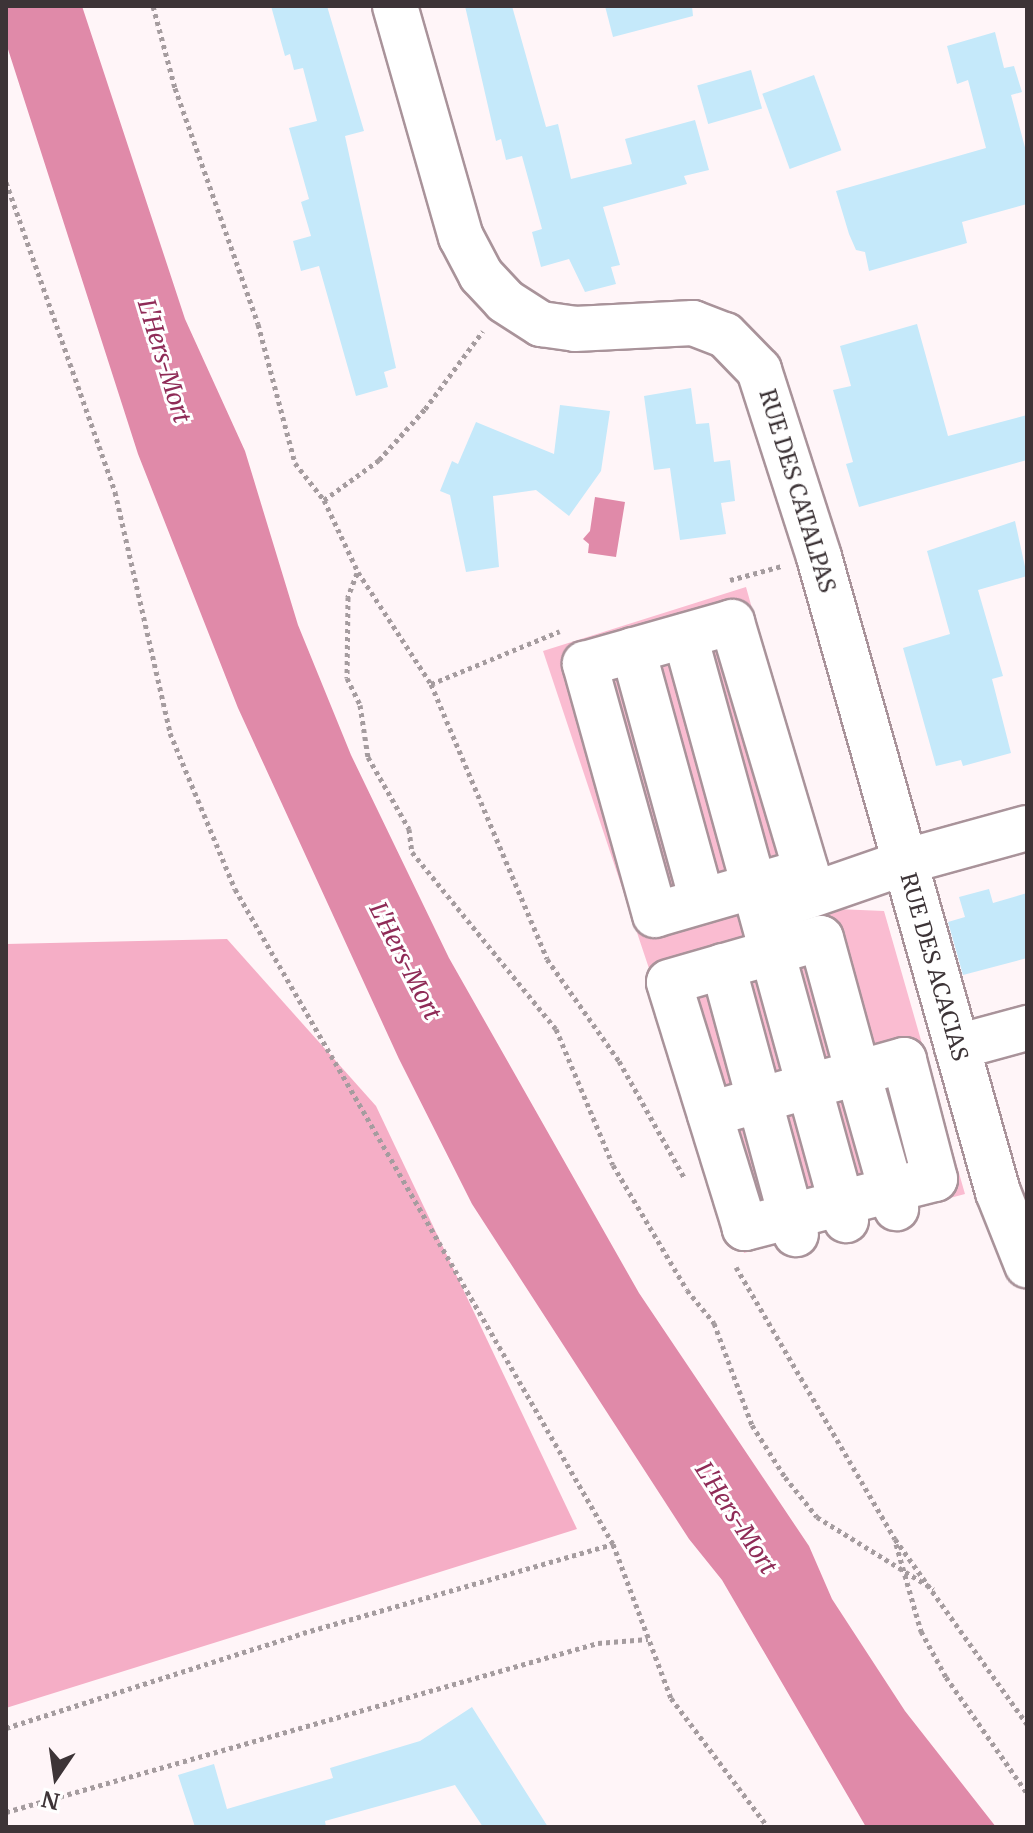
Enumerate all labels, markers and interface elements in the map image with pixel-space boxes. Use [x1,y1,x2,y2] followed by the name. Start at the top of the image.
[132,296,196,426] water label: L'Hers-Mort
[753,386,841,596] street label: RUE DES CATALPAS
[895,870,973,1064] street label: RUE DES ACACIAS
[363,898,447,1024] water label: L'Hers-Mort
[689,1457,783,1579] water label: L'Hers-Mort
[16,1737,96,1817] north arrow
[39,1785,62,1816] text: N

